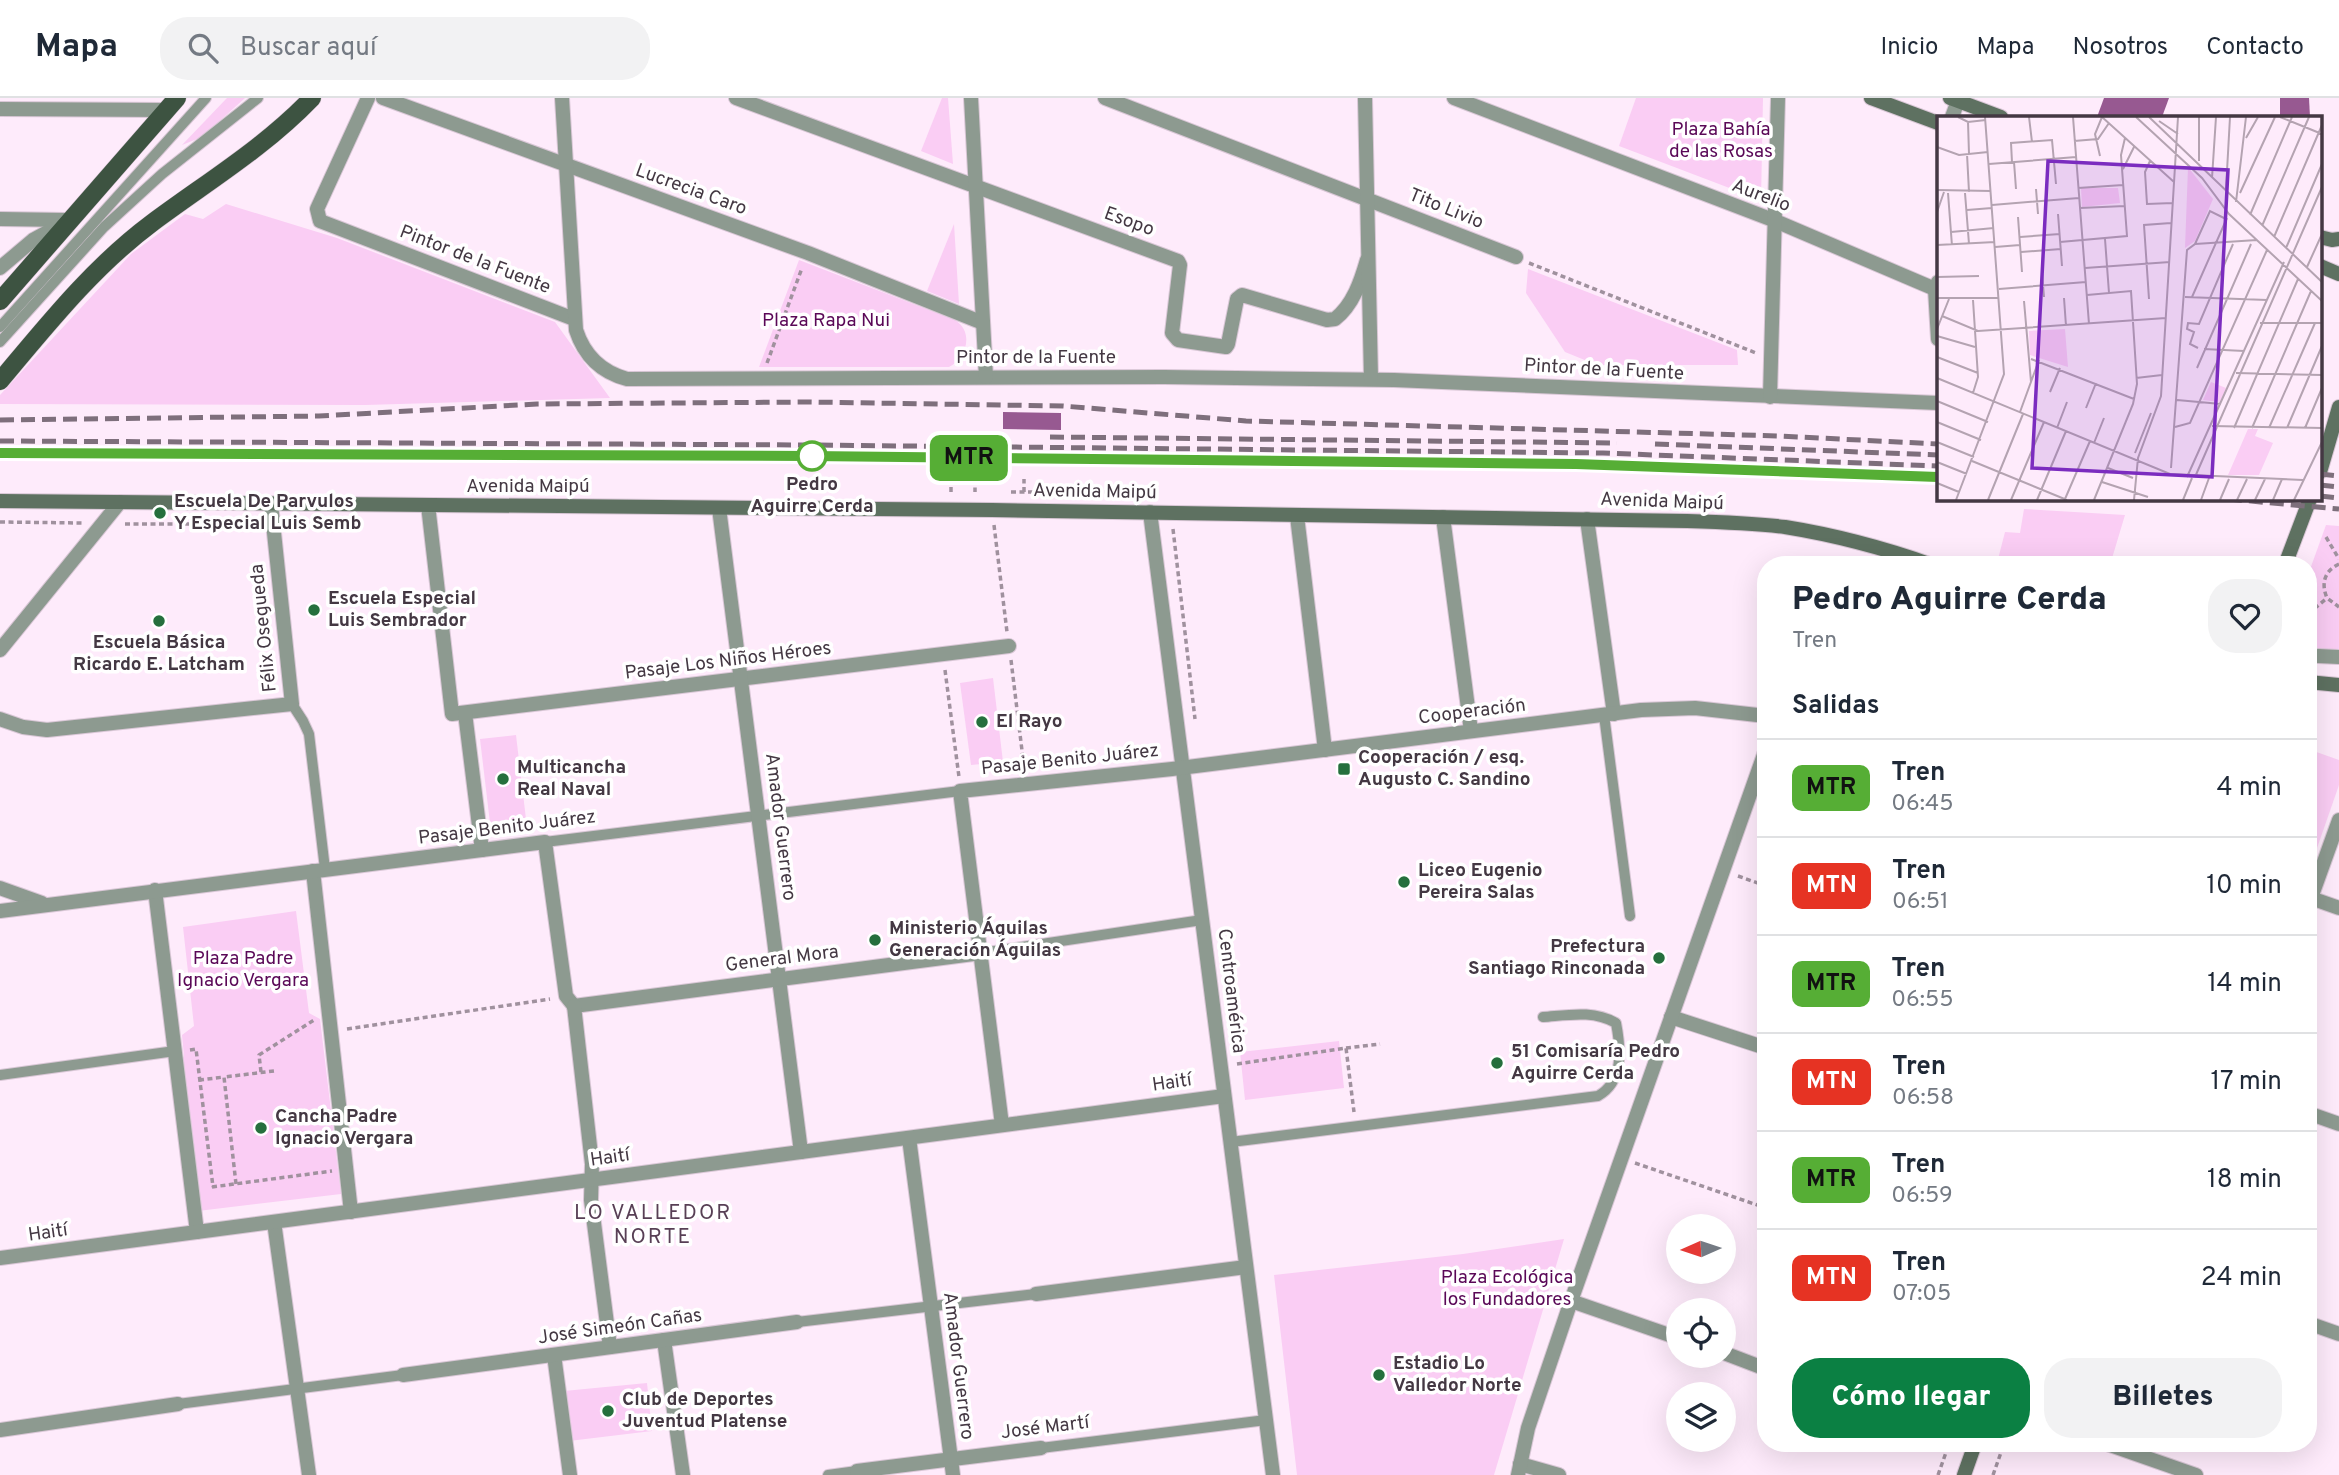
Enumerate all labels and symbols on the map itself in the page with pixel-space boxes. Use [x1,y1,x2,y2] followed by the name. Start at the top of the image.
[1937,116,2322,500] inset map
[1669,118,1773,164] park label: Plaza Bahía de las Rosas
[632,159,750,221] street label: Lucrecia Caro
[1728,174,1794,218] street label: Aurelio
[1405,183,1487,235] street label: Tito Livio
[1101,202,1157,242] street label: Esopo
[396,220,554,300] street label: Pintor de la Fuente
[762,309,890,333] park label: Plaza Rapa Nui
[956,346,1116,370] street label: Pintor de la Fuente
[1523,354,1685,386] street label: Pintor de la Fuente
[929,435,1009,481] line badge: MTR
[797,441,827,471] marker: Pedro Aguirre Cerda
[750,473,874,519] place label: Pedro Aguirre Cerda
[466,475,590,499] street label: Avenida Maipú
[1033,479,1157,505] street label: Avenida Maipú
[1600,488,1724,516] street label: Avenida Maipú
[174,490,361,536] place label: Escuela De Parvulos Y Especial Luis Semb
[152,505,168,521] marker: Escuela De Parvulos Y Especial Luis Semb
[245,563,283,693] street label: Félix Osegueda
[328,587,476,633] place label: Escuela Especial Luis Sembrador
[306,602,322,618] marker: Escuela Especial Luis Sembrador
[151,613,167,629] marker: Escuela Básica Ricardo E. Latcham
[73,631,245,677] place label: Escuela Básica Ricardo E. Latcham
[623,636,833,686] street label: Pasaje Los Niños Héroes
[1417,693,1527,731] street label: Cooperación
[996,710,1063,734] place label: El Rayo
[974,714,990,730] marker: El Rayo
[980,739,1160,781] street label: Pasaje Benito Juárez
[1358,746,1531,792] place label: Cooperación / esq. Augusto C. Sandino
[759,752,801,902] street label: Amador Guerrero
[517,756,626,802] place label: Multicancha Real Naval
[1336,761,1352,777] marker: Cooperación / esq. Augusto C. Sandino
[495,771,511,787] marker: Multicancha Real Naval
[417,805,597,851] street label: Pasaje Benito Juárez
[1418,859,1543,905] place label: Liceo Eugenio Pereira Salas
[1396,874,1412,890] marker: Liceo Eugenio Pereira Salas
[889,916,1061,963] place label: Ministerio Águilas Generación Águilas
[1211,927,1251,1055] street label: Centroamérica
[867,932,883,948] marker: Ministerio Águilas Generación Águilas
[1468,935,1645,981] place label: Prefectura Santiago Rinconada
[724,940,840,978] street label: General Mora
[177,947,309,993] park label: Plaza Padre Ignacio Vergara
[1651,950,1667,966] marker: Prefectura Santiago Rinconada
[1511,1040,1680,1086] place label: 51 Comisaría Pedro Aguirre Cerda
[1489,1055,1505,1071] marker: 51 Comisaría Pedro Aguirre Cerda
[1151,1068,1195,1098] street label: Haití
[275,1105,413,1151] place label: Cancha Padre Ignacio Vergara
[253,1120,269,1136] marker: Cancha Padre Ignacio Vergara
[589,1143,633,1173] street label: Haití
[574,1200,732,1251] district label: LO VALLEDOR NORTE
[1666,1214,1736,1284] north arrow
[27,1218,71,1248] street label: Haití
[1441,1266,1573,1312] park label: Plaza Ecológica los Fundadores
[937,1291,979,1441] street label: Amador Guerrero
[537,1304,703,1350] street label: José Simeón Cañas
[1393,1352,1521,1398] place label: Estadio Lo Valledor Norte
[1371,1367,1387,1383] marker: Estadio Lo Valledor Norte
[622,1388,787,1434] place label: Club de Deportes Juventud Platense
[600,1403,616,1419] marker: Club de Deportes Juventud Platense
[999,1410,1093,1445] street label: José Martí

